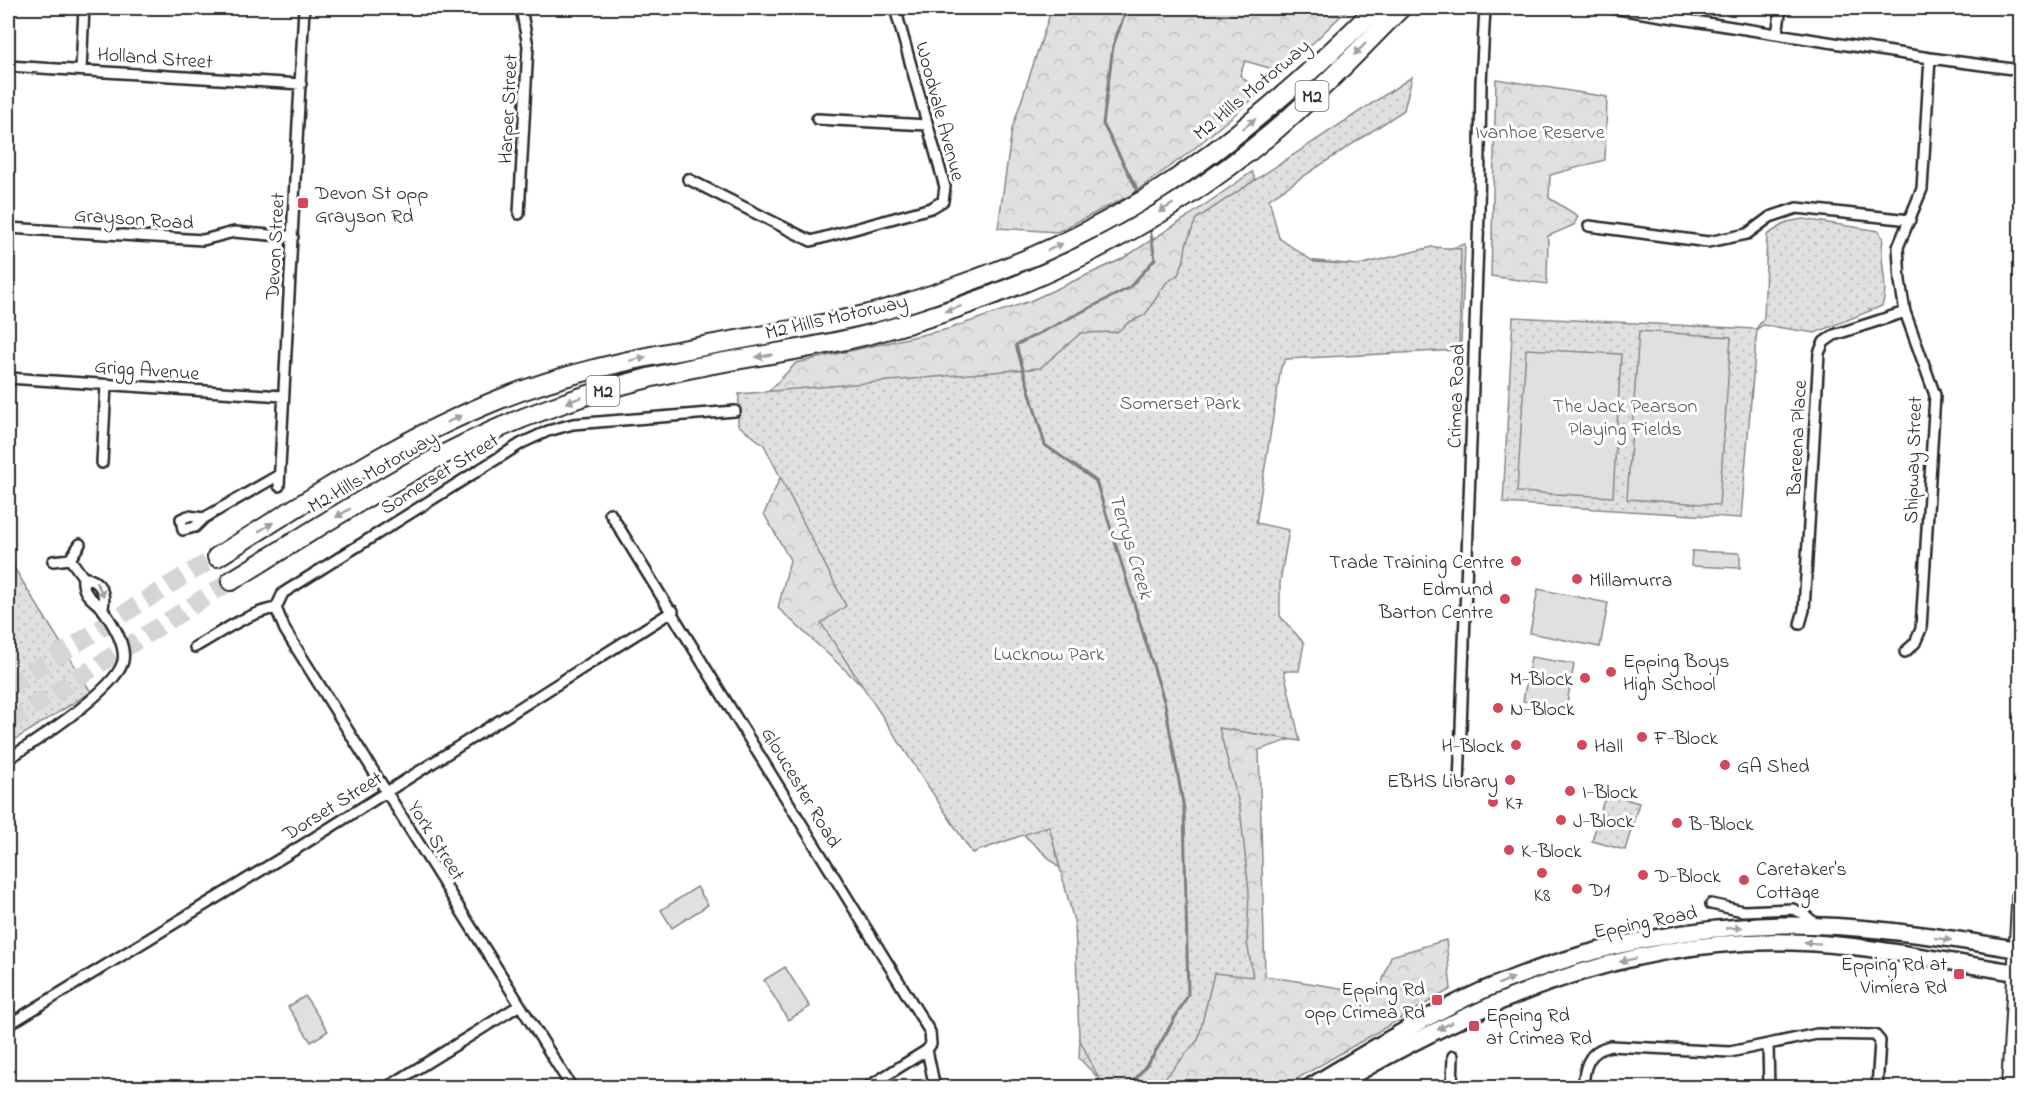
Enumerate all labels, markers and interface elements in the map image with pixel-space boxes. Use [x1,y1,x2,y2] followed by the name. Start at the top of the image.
[1188,33,1314,145] street label: M2 Hills Motorway
[906,39,971,185] street label: Woodvale Avenue
[96,41,214,78] street label: Holland Street
[1353,42,1368,56] one-way arrow
[492,53,527,165] street label: Harper Street
[1296,81,1328,111] road number: M2
[1241,117,1257,130] one-way arrow
[1475,119,1605,148] park label: Ivanhoe Reserve
[314,180,428,232] place label: Devon St opp Grayson Rd
[259,192,294,301] street label: Devon Street
[296,196,310,210] marker: Devon St opp Grayson Rd
[73,202,194,239] street label: Grayson Road
[1158,203,1174,214] one-way arrow
[1046,242,1064,252] one-way arrow
[763,288,911,349] street label: M2 Hills Motorway
[944,305,962,314] one-way arrow
[1441,343,1474,449] street label: Crimea Road
[754,351,773,360] one-way arrow
[93,353,200,391] street label: Grigg Avenue
[629,354,648,363] one-way arrow
[586,376,620,406] road number: M2
[1781,379,1816,498] street label: Bareena Place
[1120,390,1241,419] park label: Somerset Park
[1553,393,1698,446] park label: The Jack Pearson Playing Fields
[565,395,583,405] one-way arrow
[1898,396,1931,524] street label: Shipway Street
[445,415,462,424] one-way arrow
[303,424,443,522] street label: M2 Hills Motorway
[375,427,506,523] street label: Somerset Street
[1100,490,1160,603] water label: Terrys Creek
[335,508,351,519] one-way arrow
[258,521,274,532] one-way arrow
[1329,549,1504,579] place label: Trade Training Centre
[1509,554,1523,568] marker: Trade Training Centre
[1589,567,1672,596] place label: Millamurra
[1570,572,1584,586] marker: Millamurra
[1378,576,1493,628] place label: Edmund Barton Centre
[95,581,105,598] one-way arrow
[1498,592,1512,606] marker: Edmund Barton Centre
[994,641,1105,670] park label: Lucknow Park
[1623,648,1730,701] place label: Epping Boys High School
[1604,665,1618,679] marker: Epping Boys High School
[1510,666,1573,695] place label: M-Block
[1578,671,1592,685] marker: M-Block
[1510,696,1575,725] place label: N-Block
[1491,701,1505,715] marker: N-Block
[752,722,847,854] street label: Gloucester Road
[1653,725,1718,754] place label: F-Block
[1635,730,1649,744] marker: F-Block
[1441,733,1504,762] place label: H-Block
[1594,733,1623,762] place label: Hall
[1509,738,1523,752] marker: H-Block
[1575,738,1589,752] marker: Hall
[1737,753,1809,782] place label: GA Shed
[1718,758,1732,772] marker: GA Shed
[277,765,389,850] street label: Dorset Street
[1387,768,1498,797] place label: EBHS Library
[1503,773,1517,787] marker: EBHS Library
[1582,779,1638,808] place label: I-Block
[1563,784,1577,798] marker: I-Block
[1505,790,1523,819] place label: K7
[1486,795,1500,809] marker: K7
[399,796,471,887] street label: York Street
[1573,808,1634,837] place label: J-Block
[1688,811,1754,840] place label: B-Block
[1554,813,1568,827] marker: J-Block
[1670,816,1684,830] marker: B-Block
[1521,838,1582,867] place label: K-Block
[1502,843,1516,857] marker: K-Block
[1756,856,1847,909] place label: Caretaker's Cottage
[1654,863,1721,892] place label: D-Block
[1535,866,1549,880] marker: K8
[1636,868,1650,882] marker: D-Block
[1737,873,1751,887] marker: Caretaker's Cottage
[1588,877,1610,906] place label: D1
[1533,882,1551,911] place label: K8
[1570,882,1584,896] marker: D1
[1591,899,1700,949] street label: Epping Road
[1724,923,1743,932] one-way arrow
[1934,934,1953,943] one-way arrow
[1803,939,1822,948] one-way arrow
[1841,951,1947,1003] place label: Epping Rd at Vimiera Rd
[1618,956,1637,965] one-way arrow
[1952,967,1966,981] marker: Epping Rd at Vimiera Rd
[1304,976,1425,1028] place label: Epping Rd opp Crimea Rd
[1497,976,1515,985] one-way arrow
[1430,993,1444,1007] marker: Epping Rd opp Crimea Rd
[1486,1002,1592,1054] place label: Epping Rd at Crimea Rd
[1467,1019,1481,1033] marker: Epping Rd at Crimea Rd
[1436,1021,1453,1031] one-way arrow

